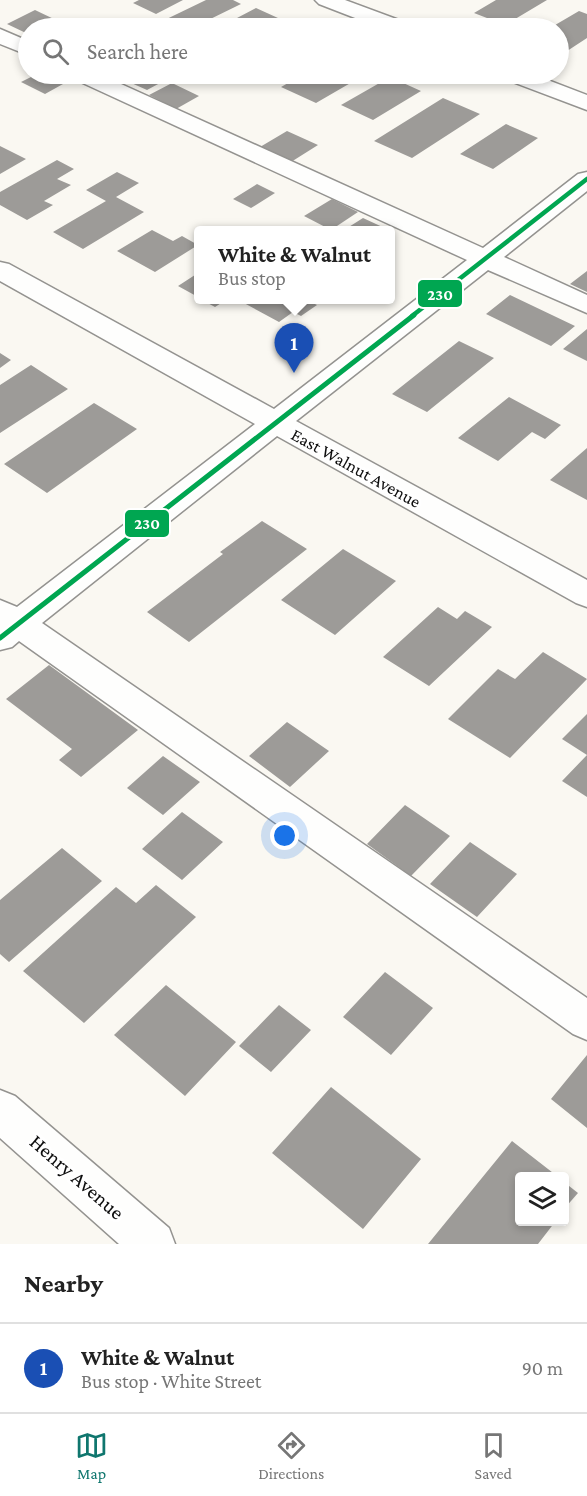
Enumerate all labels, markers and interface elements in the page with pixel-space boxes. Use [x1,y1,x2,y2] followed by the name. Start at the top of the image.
[18,18,569,84] search box
[39,35,72,68] icon: search
[87,39,188,64] text: Search here
[194,226,395,304] popup
[218,242,371,267] text: White & Walnut
[218,267,286,289] text: Bus stop
[417,279,463,308] line badge: 230
[427,286,453,303] text: 230
[274,324,314,373] pin: 1
[288,424,424,512] street label: East Walnut Avenue
[124,509,170,538] line badge: 230
[134,515,160,532] text: 230
[270,821,299,850] your location
[25,1129,129,1225] street label: Henry Avenue
[515,1172,569,1226] map controls
[515,1172,569,1226] button: layers
[24,1269,103,1298] text: Nearby
[81,1345,234,1370] text: White & Walnut
[40,1357,47,1379] text: 1
[522,1357,563,1379] text: 90 m
[81,1370,261,1392] text: Bus stop · White Street
[75,1429,108,1482] tab: Map
[258,1429,324,1482] tab: Directions
[474,1429,512,1482] tab: Saved

